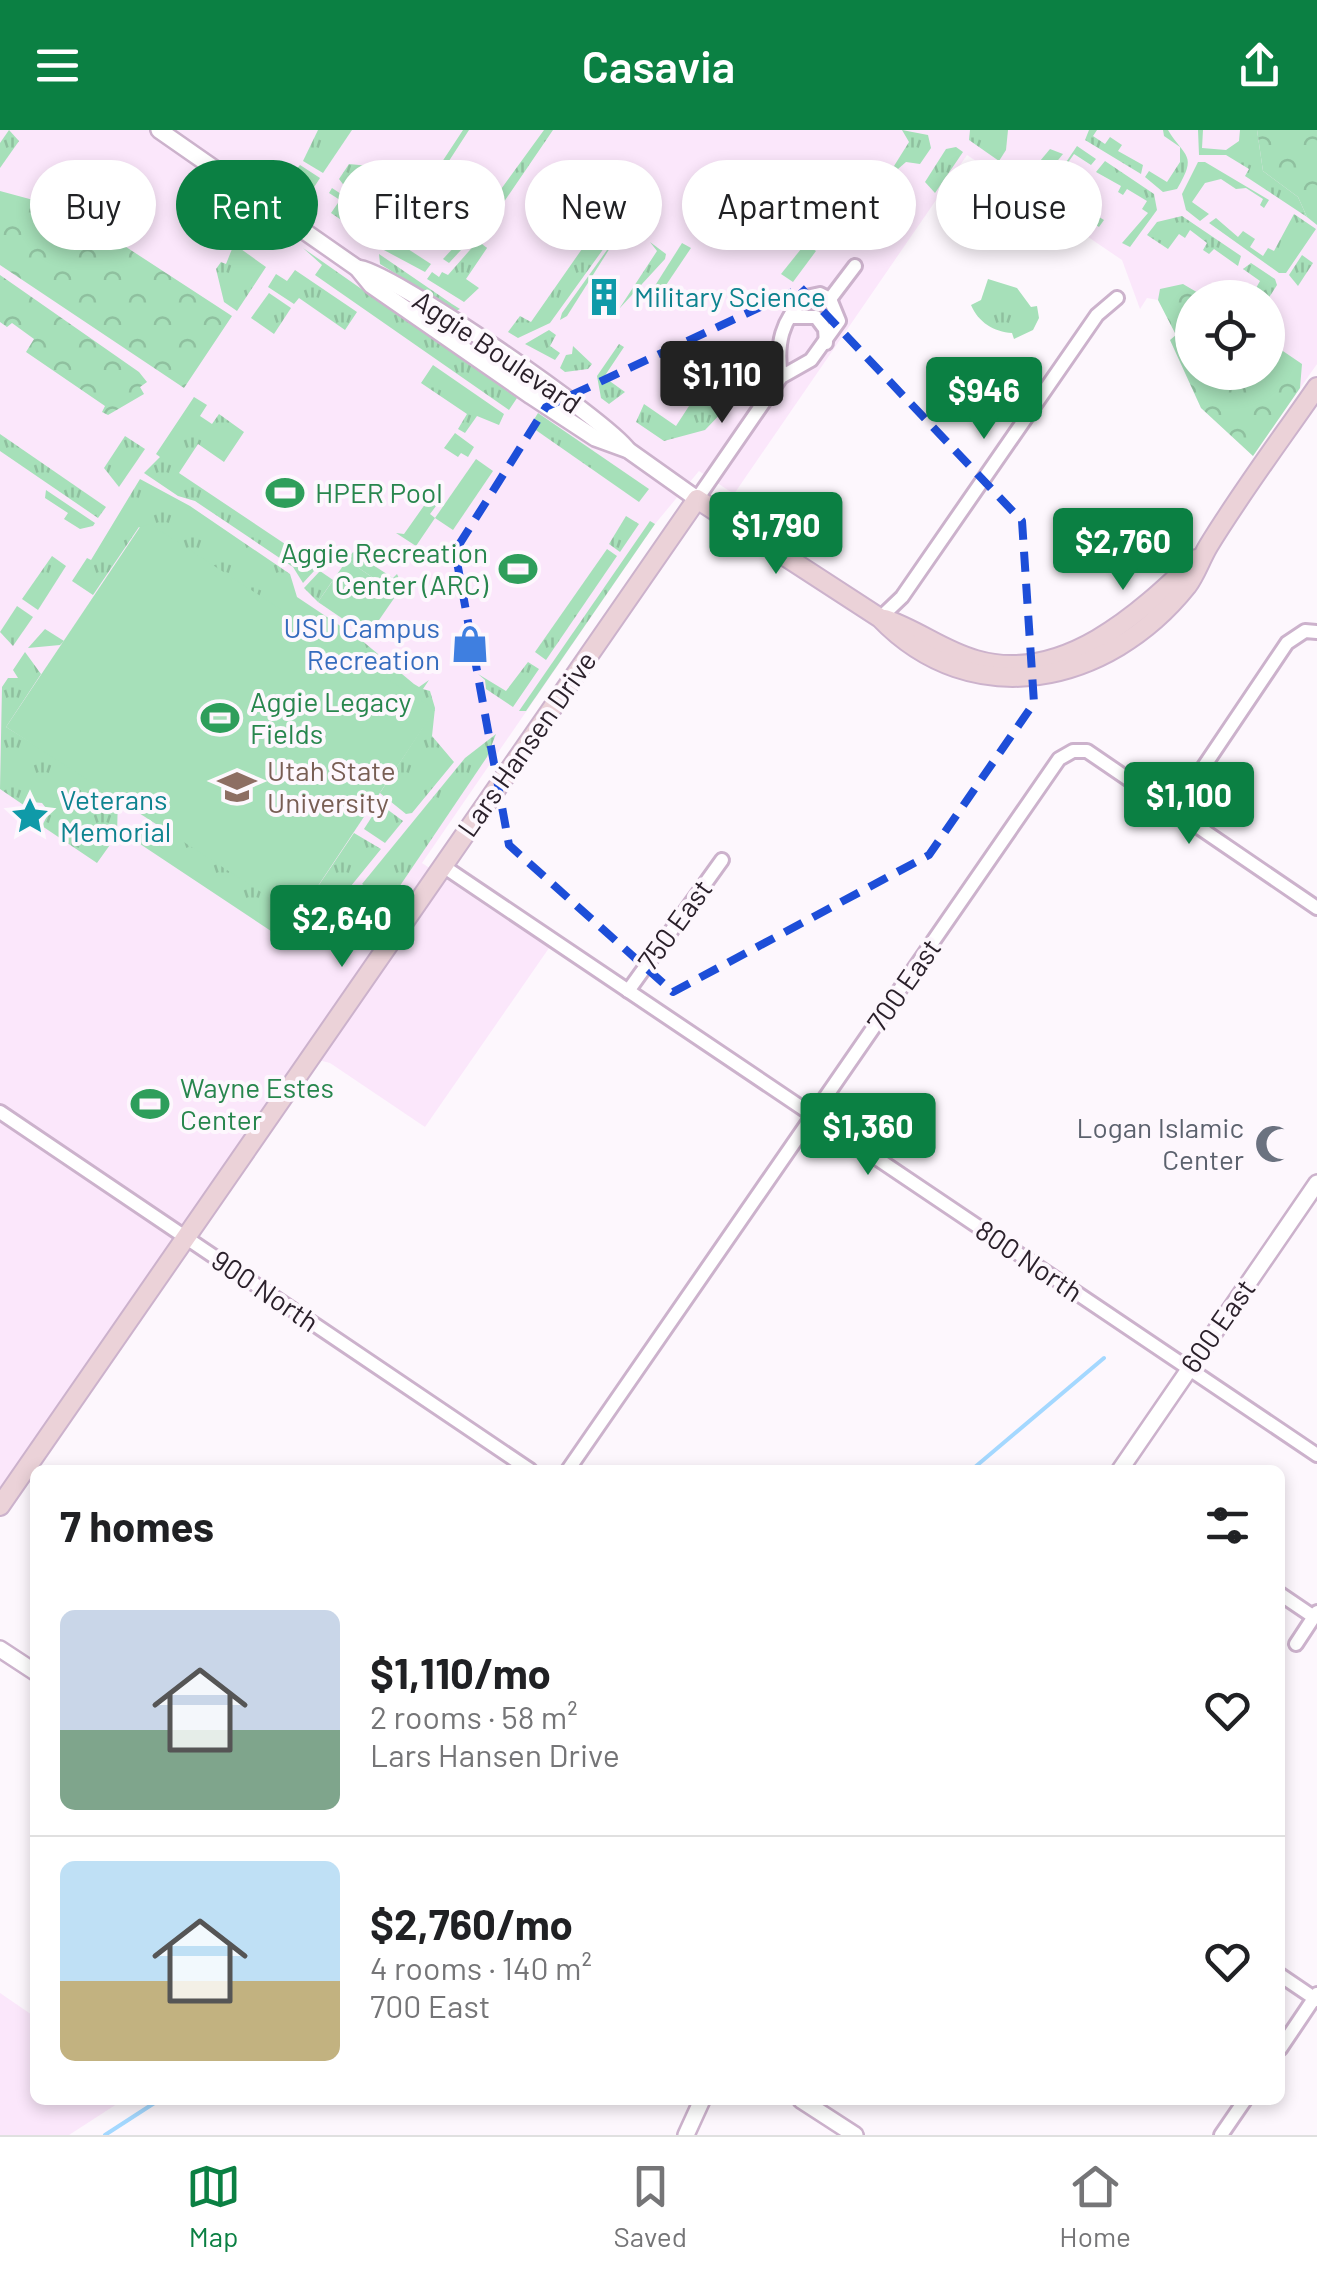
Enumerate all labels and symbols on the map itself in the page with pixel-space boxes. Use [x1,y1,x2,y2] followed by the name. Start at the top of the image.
[583,276,625,318] building icon: Military Science
[634,279,826,313] place label: Military Science
[407,282,588,420] street label: Aggie Boulevard
[641,341,803,426] pin: $1,110
[925,357,1043,442] pin: $946
[264,472,306,514] sports icon: HPER Pool
[315,475,443,509] place label: HPER Pool
[695,492,857,577] pin: $1,790
[1042,508,1204,593] pin: $2,760
[281,535,489,601] place label: Aggie Recreation Center (ARC)
[497,548,539,590] sports icon: Aggie Recreation Center (ARC)
[284,610,440,676] place label: USU Campus Recreation
[449,623,491,665] shop icon: USU Campus Recreation
[450,644,603,843] street label: Lars Hansen Drive
[250,684,412,750] place label: Aggie Legacy Fields
[199,697,241,739] sports icon: Aggie Legacy Fields
[267,753,396,819] place label: Utah State University
[1108,762,1270,847] pin: $1,100
[216,766,258,808] school or university icon: Utah State University
[60,782,171,848] place label: Veterans Memorial
[9,795,51,837] place icon: Veterans Memorial
[630,872,718,976] street label: 750 East
[261,885,423,970] pin: $2,640
[859,932,947,1037] street label: 700 East
[180,1070,334,1136] place label: Wayne Estes Center
[129,1083,171,1125] sports icon: Wayne Estes Center
[787,1093,949,1178] pin: $1,360
[1077,1110,1244,1176] place label: Logan Islamic Center
[1253,1123,1295,1165] mosque icon: Logan Islamic Center
[970,1212,1090,1308] street label: 800 North
[206,1242,326,1338] street label: 900 North
[1173,1272,1262,1379] street label: 600 East

